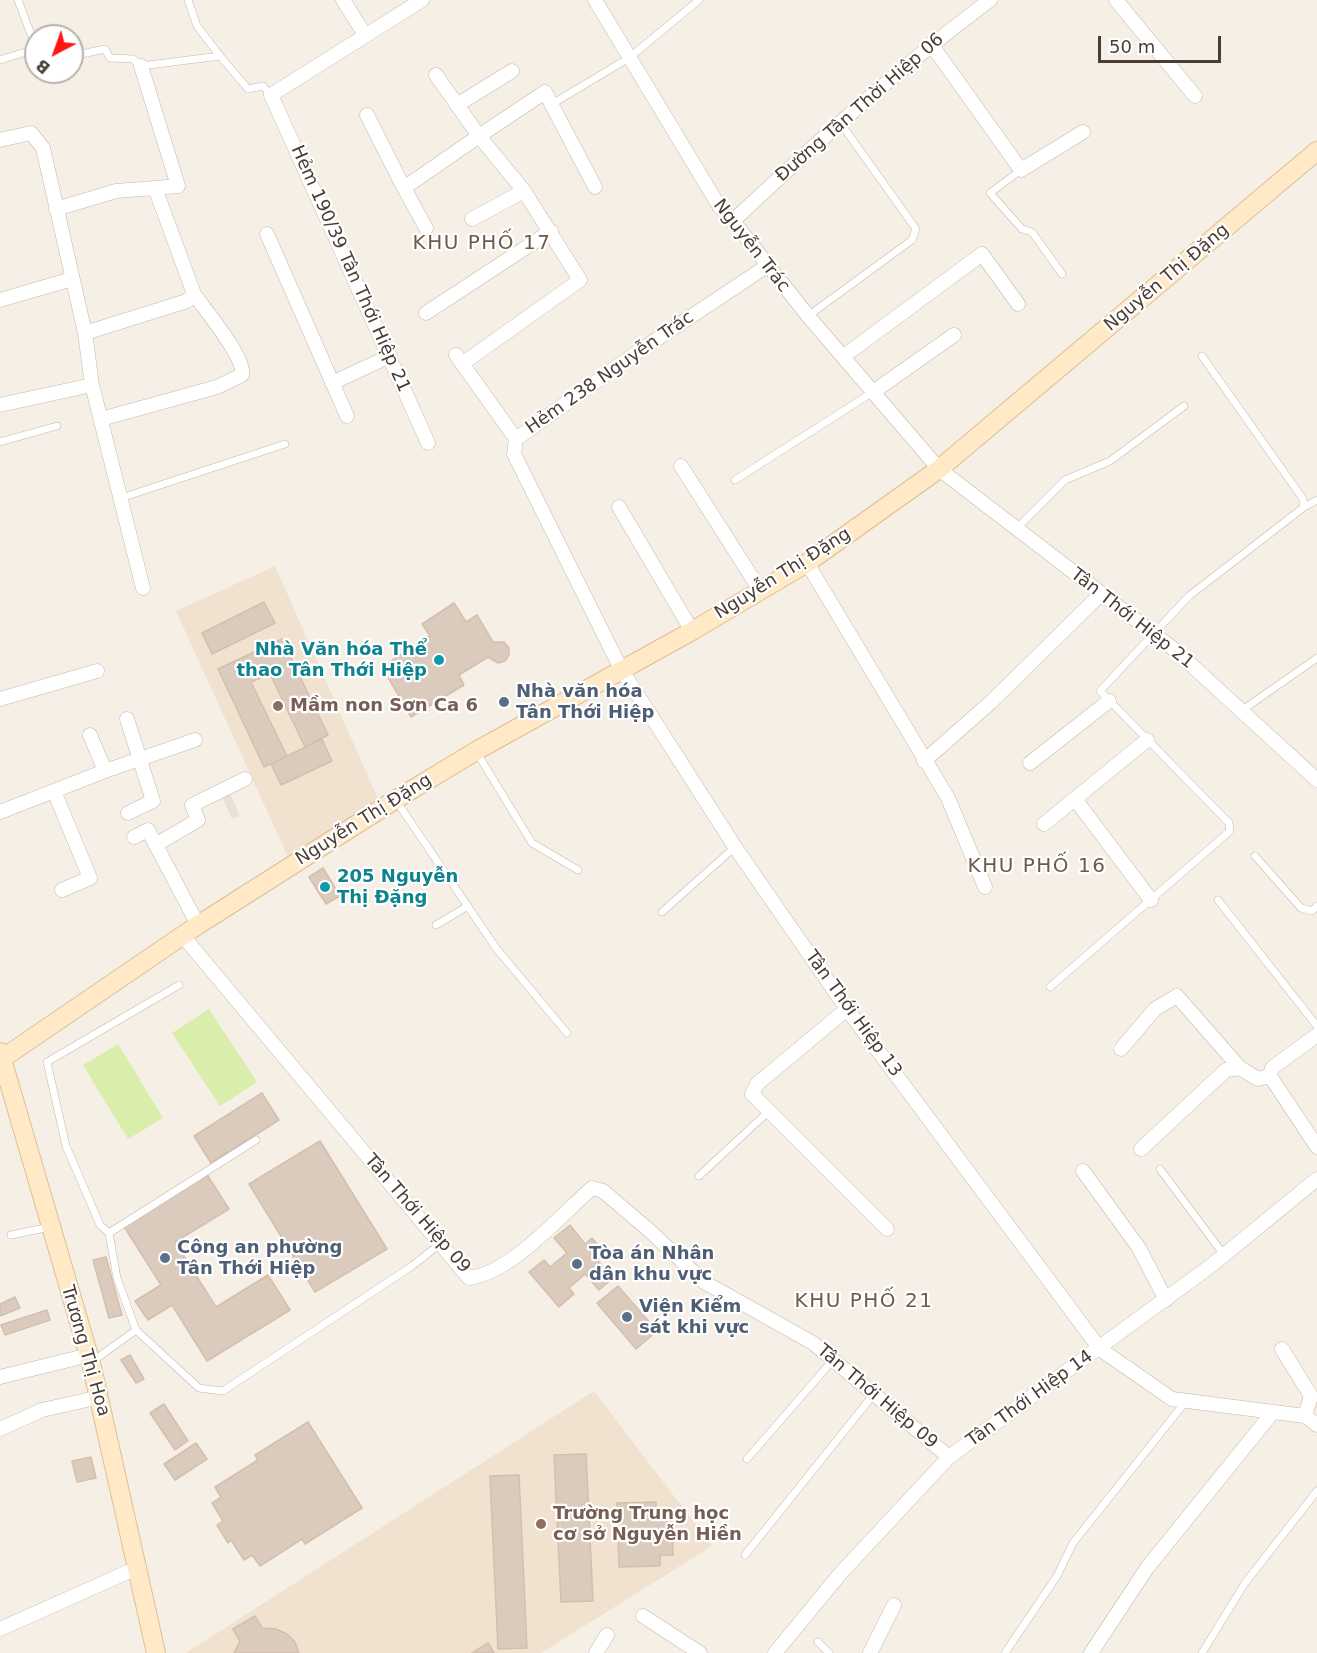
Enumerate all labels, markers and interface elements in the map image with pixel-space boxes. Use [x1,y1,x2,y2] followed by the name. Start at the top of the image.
[24,24,84,84] north arrow
[1101,24,1224,62] scale bar
[771,29,949,187] street label: Đường Tân Thời Hiệp 06
[1109,36,1155,57] text: 50 m
[32,55,54,78] text: B
[286,142,414,396] street label: Hẻm 190/39 Tân Thới Hiệp 21
[708,195,794,297] street label: Nguyễn Trác
[1100,220,1234,336] street label: Nguyễn Thị Đặng
[413,232,551,256] district label: KHU PHỐ 17
[522,307,698,439] street label: Hẻm 238 Nguyễn Trác
[711,523,855,625] street label: Nguyễn Thị Đặng
[1066,564,1198,674] street label: Tân Thới Hiệp 21
[237,639,427,682] place label: Nhà Văn hóa Thể thao Tân Thới Hiệp
[432,653,446,667] marker: Nhà Văn hóa Thể thao Tân Thới Hiệp
[516,681,654,724] place label: Nhà văn hóa Tân Thới Hiệp
[290,695,478,717] place label: Mầm non Sơn Ca 6
[497,695,511,709] marker: Nhà văn hóa Tân Thới Hiệp
[271,699,285,713] marker: Mầm non Sơn Ca 6
[292,769,436,871] street label: Nguyễn Thị Đặng
[968,855,1106,879] district label: KHU PHỐ 16
[337,866,458,908] place label: 205 Nguyễn Thị Đặng
[318,880,332,894] marker: 205 Nguyễn Thị Đặng
[800,947,906,1081] street label: Tân Thới Hiệp 13
[359,1150,475,1278] street label: Tân Thới Hiệp 09
[177,1237,342,1280] place label: Công an phường Tân Thới Hiệp
[589,1243,714,1286] place label: Tòa án Nhân dân khu vực
[158,1251,172,1265] marker: Công an phường Tân Thới Hiệp
[570,1257,584,1271] marker: Tòa án Nhân dân khu vực
[56,1283,114,1419] street label: Trương Thị Hoa
[795,1290,933,1314] district label: KHU PHỐ 21
[639,1296,749,1338] place label: Viện Kiểm sát khi vực
[620,1310,634,1324] marker: Viện Kiểm sát khi vực
[812,1340,942,1454] street label: Tân Thới Hiệp 09
[963,1346,1097,1452] street label: Tân Thới Hiệp 14
[553,1503,742,1546] place label: Trường Trung học cơ sở Nguyễn Hiền
[534,1517,548,1531] marker: Trường Trung học cơ sở Nguyễn Hiền

